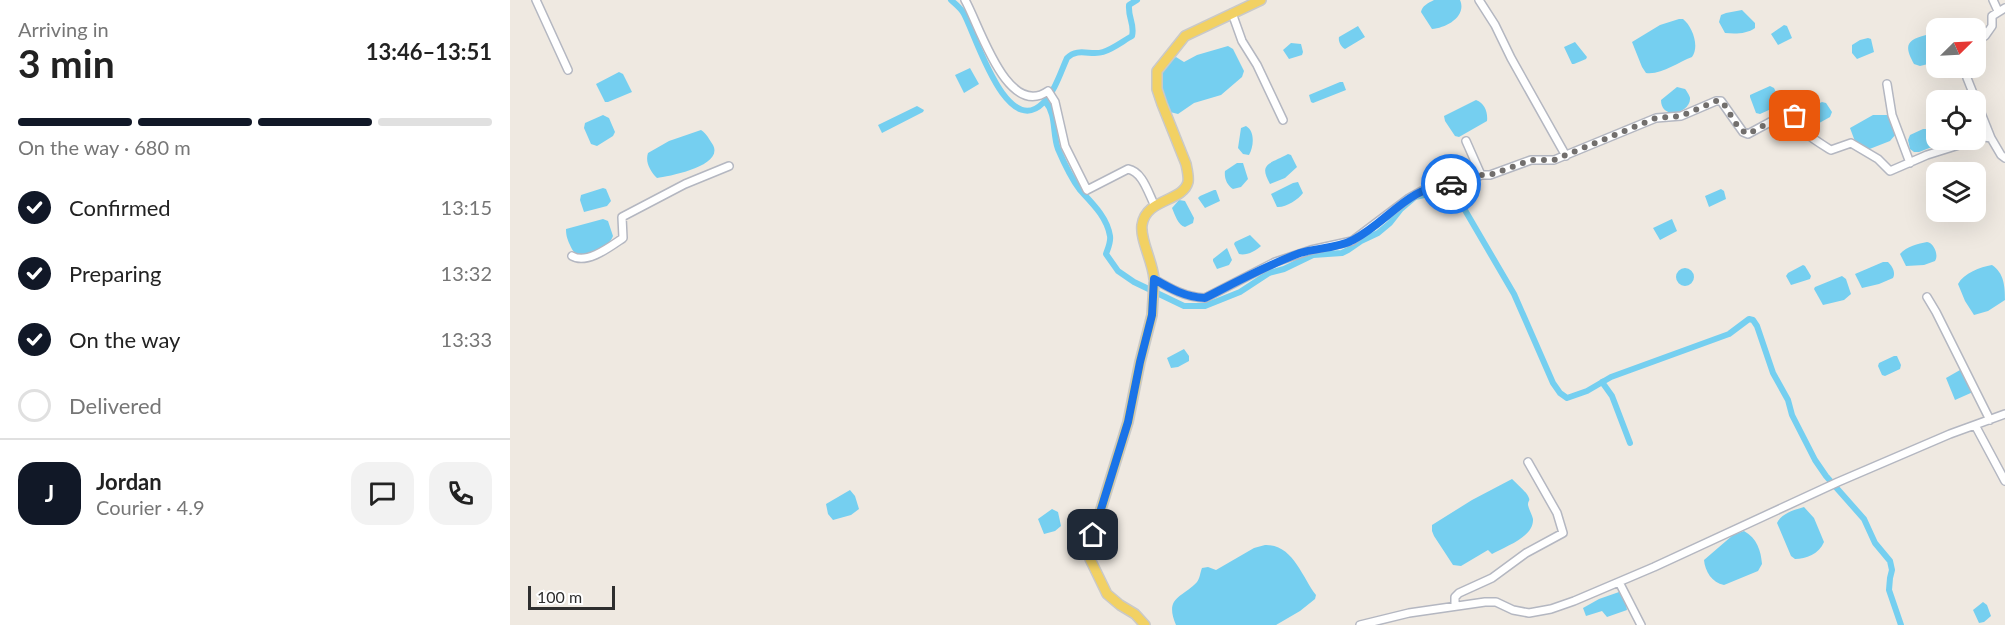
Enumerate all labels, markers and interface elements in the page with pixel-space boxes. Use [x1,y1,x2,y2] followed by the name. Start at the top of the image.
[18,17,109,41] text: Arriving in
[1926,18,1986,78] north arrow
[1926,18,1986,222] map controls
[366,38,492,65] text: 13:46–13:51
[18,40,115,86] text: 3 min
[1769,90,1820,141] pin
[1926,90,1986,150] button: locate
[1778,99,1811,132] icon: bag
[18,135,191,159] text: On the way · 680 m
[1421,154,1481,214] courier
[1926,162,1986,222] button: layers
[1435,168,1468,201] icon: car
[18,191,51,224] icon: check
[69,194,171,221] text: Confirmed
[441,195,492,219] text: 13:15
[18,257,51,290] icon: check
[69,260,161,287] text: Preparing
[441,261,492,285] text: 13:32
[18,323,51,356] icon: check
[69,326,180,353] text: On the way
[441,327,492,351] text: 13:33
[69,392,162,419] text: Delivered
[351,462,414,525] button: chat
[429,462,492,525] button: phone
[96,468,162,495] text: Jordan
[45,480,54,507] text: J
[96,495,205,519] text: Courier · 4.9
[1067,509,1118,560] pin
[1076,518,1109,551] icon: home
[528,583,615,610] scale bar
[537,587,582,606] text: 100 m

